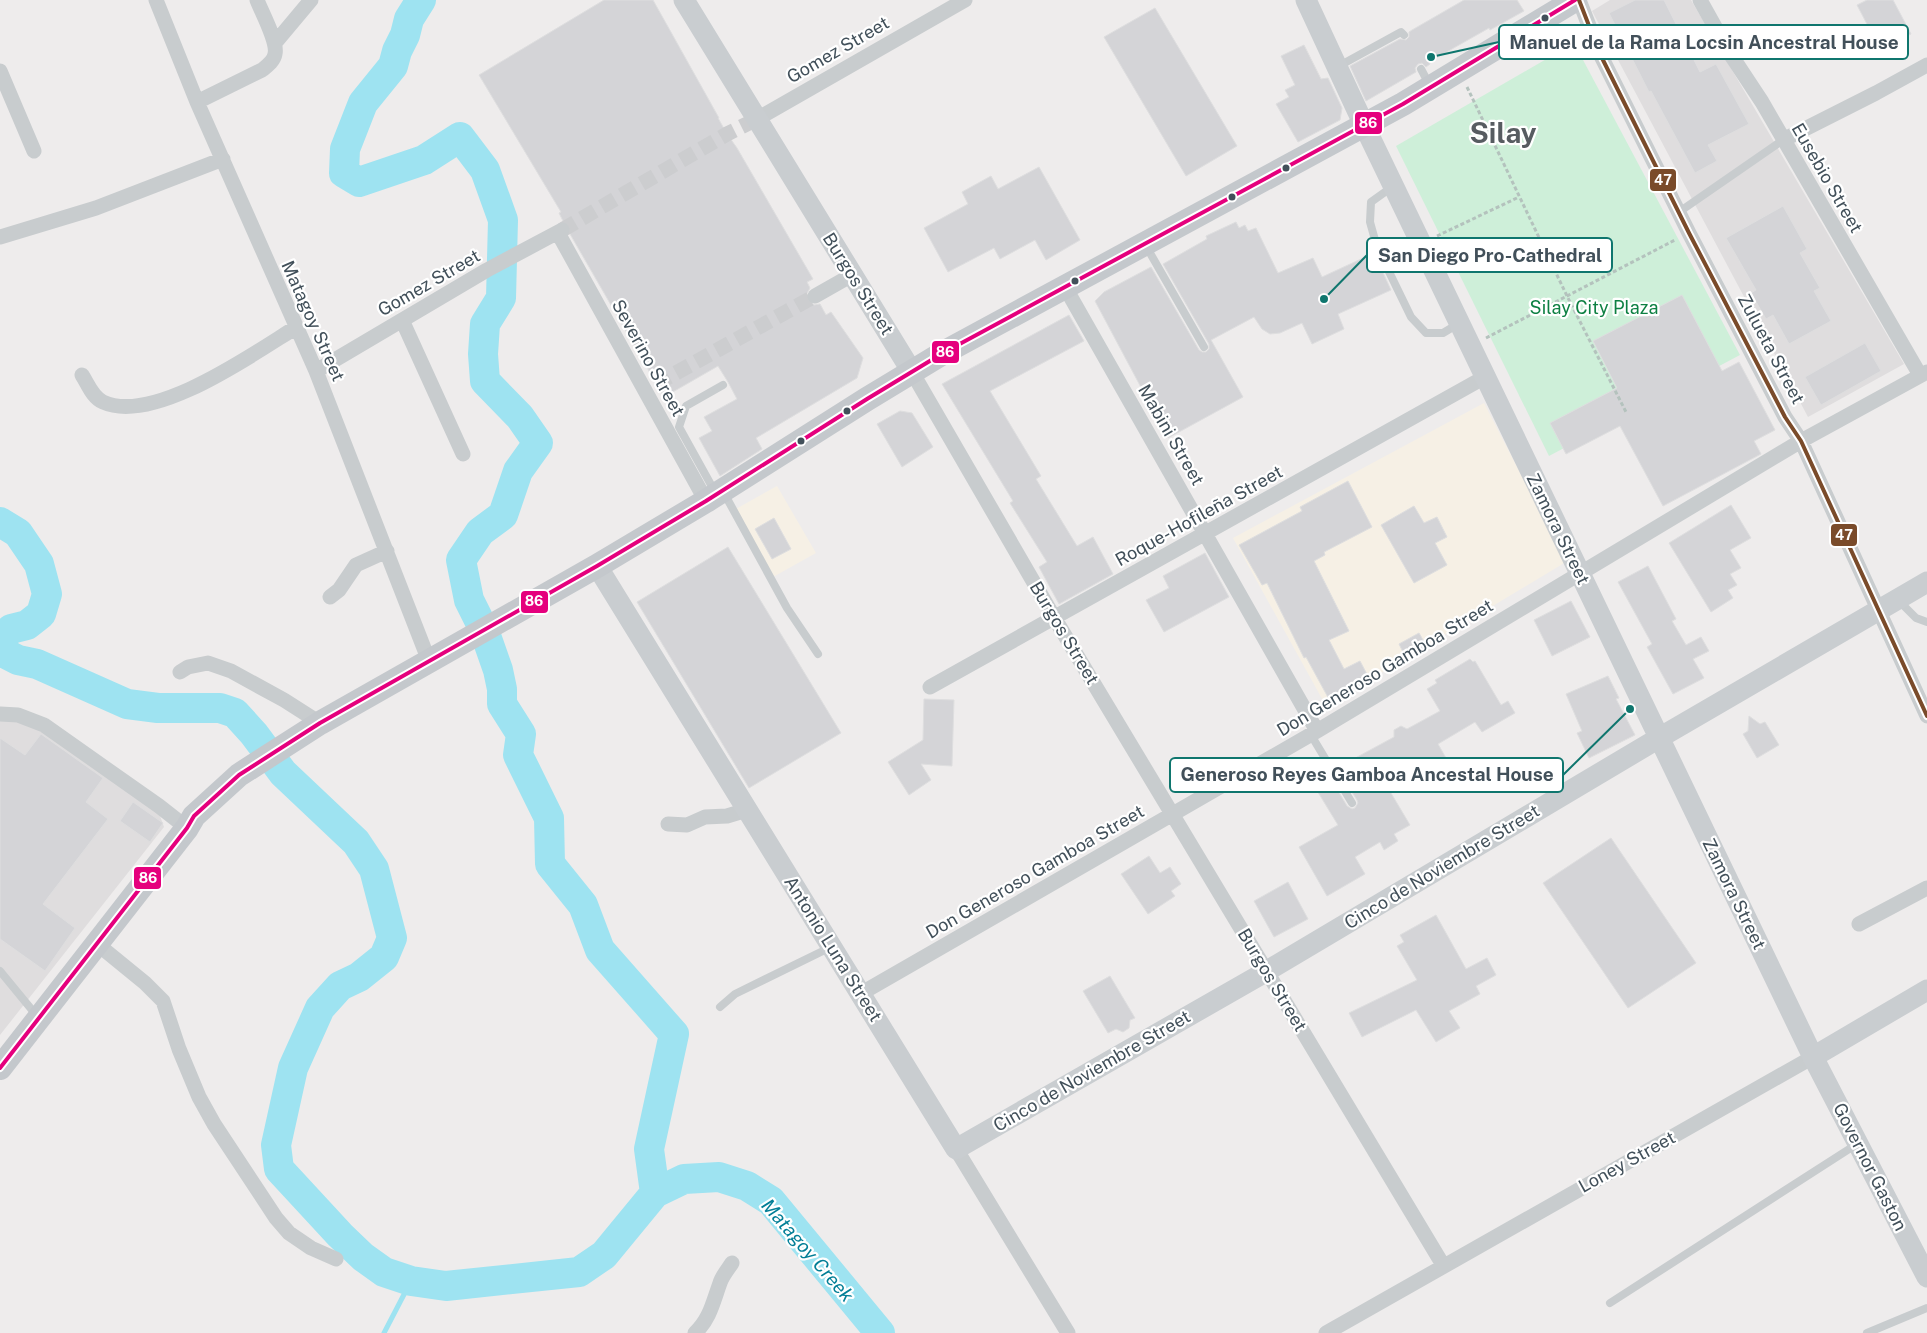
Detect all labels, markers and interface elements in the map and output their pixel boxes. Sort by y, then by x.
street label: Gomez Street [783,12,893,87]
unlabelled marker [1540,13,1550,23]
callout: Manuel de la Rama Locsin Ancestral House [1499,25,1908,59]
text: Manuel de la Rama Locsin Ancestral House [1509,31,1899,53]
line badge: 86 [1354,111,1383,135]
text: 86 [1359,115,1377,131]
district label: Silay [1469,116,1537,149]
street label: Eusebio Street [1788,119,1867,236]
unlabelled marker [1281,163,1291,173]
line badge: 47 [1649,168,1677,192]
text: 47 [1654,172,1672,188]
unlabelled marker [1227,192,1237,202]
street label: Burgos Street [819,229,898,339]
callout: San Diego Pro-Cathedral [1367,238,1612,272]
text: San Diego Pro-Cathedral [1378,244,1602,266]
street label: Gomez Street [374,245,484,320]
street label: Matagoy Street [277,257,349,384]
unlabelled marker [1070,276,1080,286]
street label: Zulueta Street [1734,290,1809,407]
street label: Severino Street [608,296,689,420]
park label: Silay City Plaza [1530,297,1658,318]
line badge: 86 [931,340,960,364]
text: 86 [936,344,954,360]
street label: Mabini Street [1134,381,1209,489]
unlabelled marker [842,406,852,416]
unlabelled marker [796,436,806,446]
street label: Roque-Hofileña Street [1111,461,1286,570]
street label: Zamora Street [1523,470,1594,588]
line badge: 47 [1830,523,1858,547]
text: 47 [1835,527,1853,543]
street label: Burgos Street [1025,577,1103,688]
line badge: 86 [520,590,549,614]
text: 86 [525,593,543,609]
street label: Don Generoso Gamboa Street [1273,595,1497,741]
callout: Generoso Reyes Gamboa Ancestal House [1170,758,1563,792]
text: Generoso Reyes Gamboa Ancestal House [1180,763,1554,785]
street label: Don Generoso Gamboa Street [922,800,1148,943]
street label: Cinco de Noviembre Street [1340,800,1543,933]
street label: Zamora Street [1699,835,1770,953]
line badge: 86 [133,866,162,890]
text: 86 [139,870,157,886]
street label: Antonio Luna Street [780,872,887,1025]
street label: Burgos Street [1233,924,1311,1035]
street label: Cinco de Noviembre Street [990,1006,1194,1136]
street label: Governor Gaston [1829,1099,1912,1234]
street label: Loney Street [1575,1126,1679,1197]
water label: Matagoy Creek [757,1194,859,1306]

